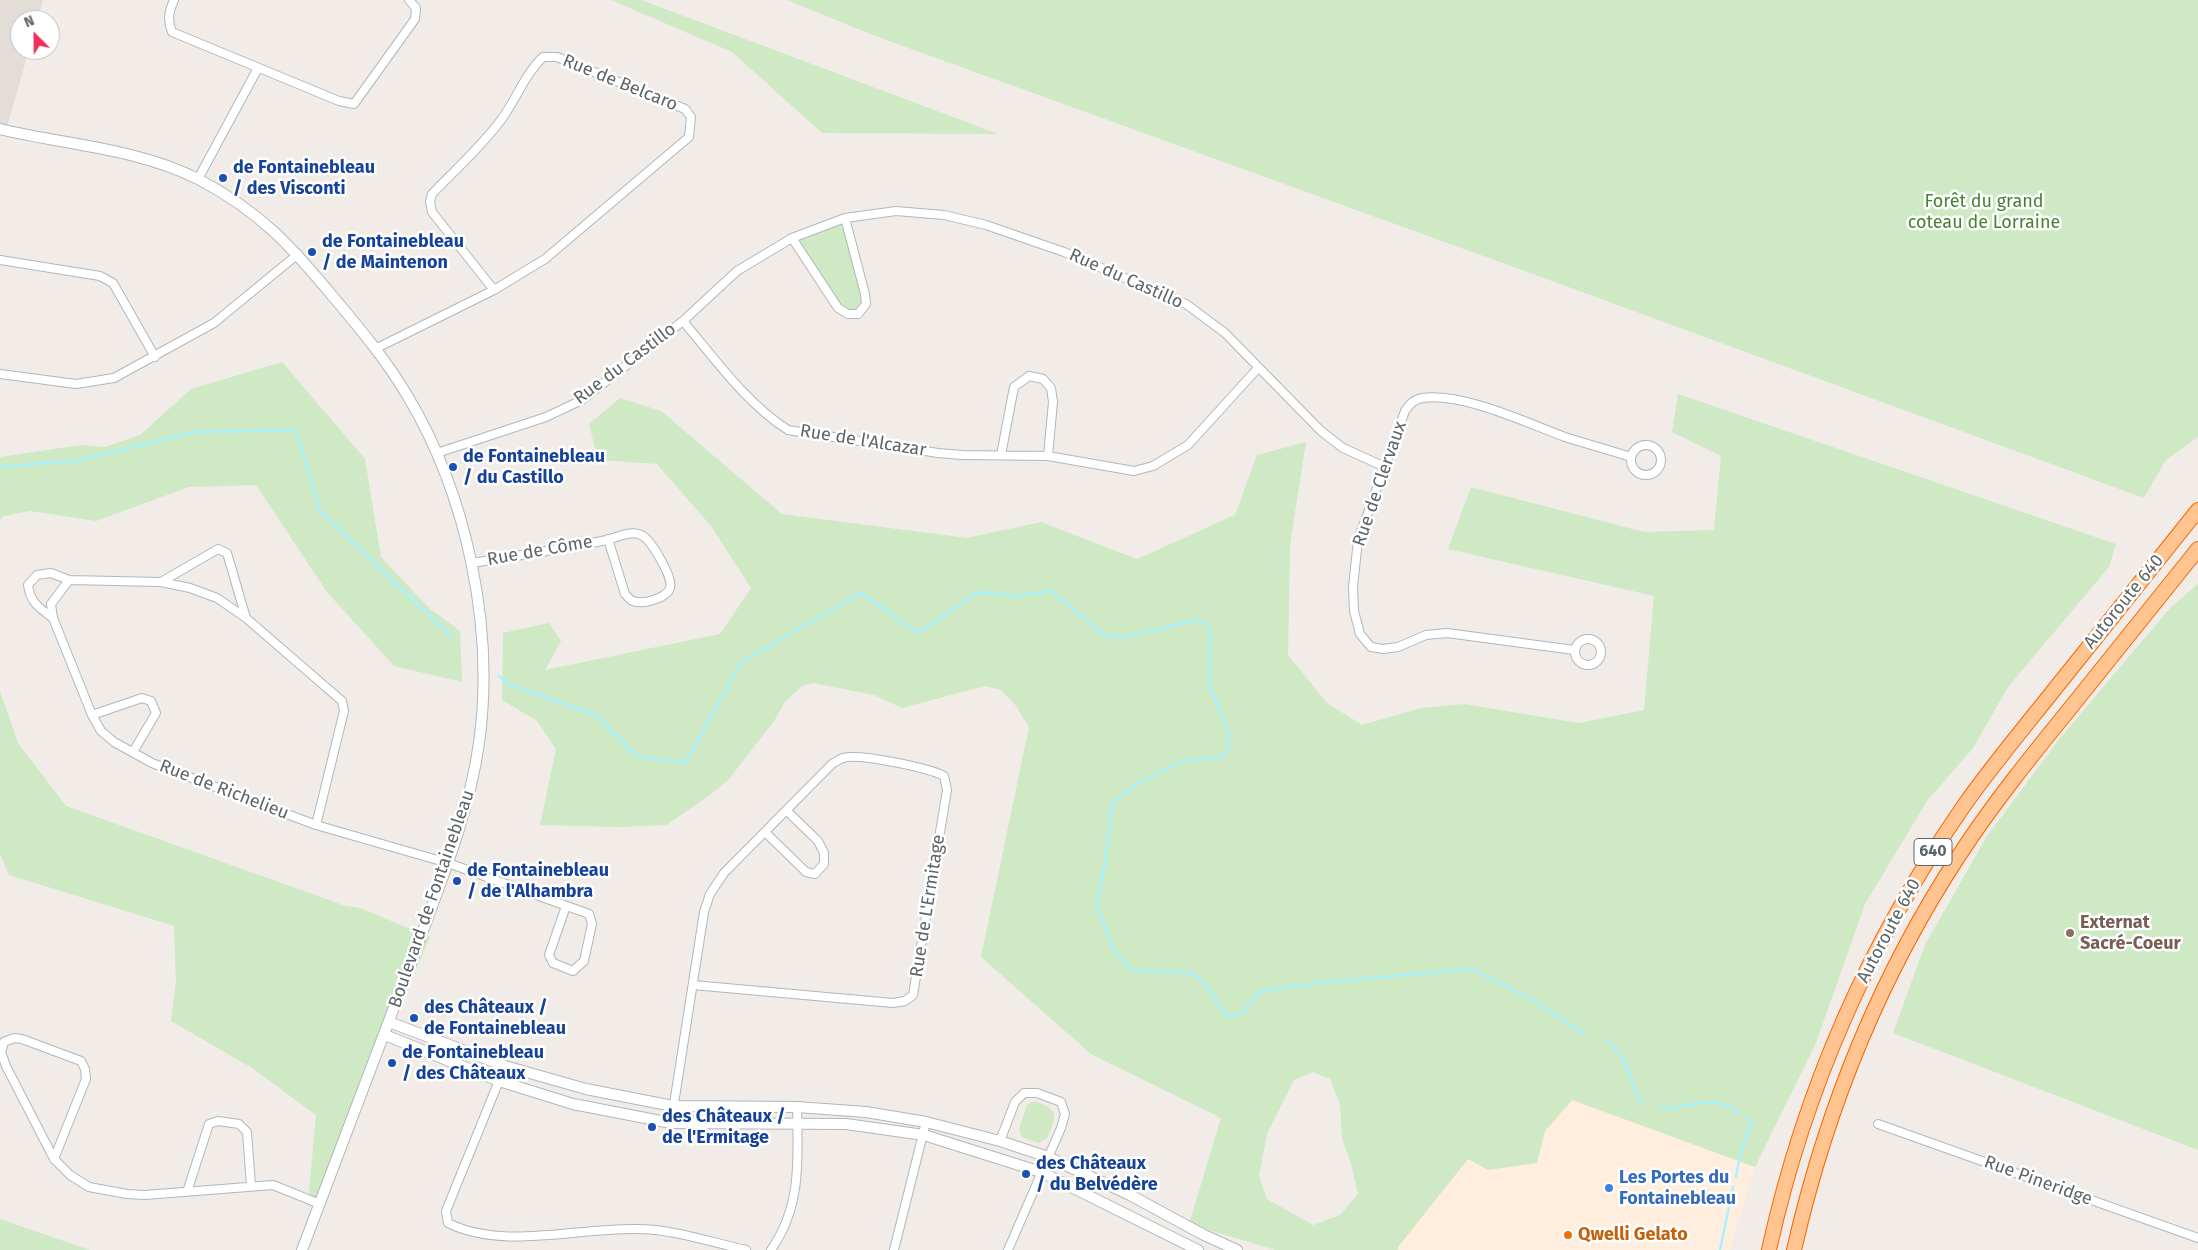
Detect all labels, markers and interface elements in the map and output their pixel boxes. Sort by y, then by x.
north arrow [10,10,60,60]
text: N [22,12,37,31]
street label: Rue de Belcaro [559,50,681,116]
place label: de Fontainebleau / des Visconti [233,157,375,200]
marker: de Fontainebleau / des Visconti [217,172,229,184]
park label: Forêt du grand coteau de Lorraine [1908,191,2060,233]
place label: de Fontainebleau / de Maintenon [322,231,464,274]
street label: Rue du Castillo [1066,244,1186,314]
marker: de Fontainebleau / de Maintenon [306,246,318,258]
street label: Rue du Castillo [570,319,680,409]
street label: Rue de Clervaux [1349,419,1411,549]
street label: Rue de l'Alcazar [798,420,928,462]
place label: de Fontainebleau / du Castillo [463,446,605,488]
marker: de Fontainebleau / du Castillo [447,461,459,473]
street label: Rue de Côme [486,531,594,571]
street label: Autoroute 640 [2079,551,2169,653]
street label: Rue de Richelieu [156,755,292,825]
street label: Boulevard de Fontainebleau [384,787,480,1011]
street label: Rue de L'Ermitage [906,833,950,979]
road number: 640 [1914,839,1952,866]
place label: de Fontainebleau / de l'Alhambra [467,860,609,902]
marker: de Fontainebleau / de l'Alhambra [451,875,463,887]
street label: Autoroute 640 [1852,875,1926,987]
place label: Externat Sacré-Coeur [2080,912,2181,954]
marker: Externat Sacré-Coeur [2064,927,2076,939]
place label: des Châteaux / de Fontainebleau [424,997,566,1040]
marker: des Châteaux / de Fontainebleau [408,1012,420,1024]
place label: de Fontainebleau / des Châteaux [402,1042,544,1084]
marker: de Fontainebleau / des Châteaux [386,1057,398,1069]
place label: des Châteaux / de l'Ermitage [662,1106,785,1148]
marker: des Châteaux / de l'Ermitage [646,1121,658,1133]
street label: Rue Pineridge [1981,1151,2095,1211]
place label: des Châteaux / du Belvédère [1036,1153,1158,1196]
place label: Les Portes du Fontainebleau [1619,1167,1736,1210]
marker: des Châteaux / du Belvédère [1020,1168,1032,1180]
marker: Les Portes du Fontainebleau [1603,1182,1615,1194]
place label: Qwelli Gelato [1578,1224,1688,1246]
marker: Qwelli Gelato [1562,1229,1574,1241]

